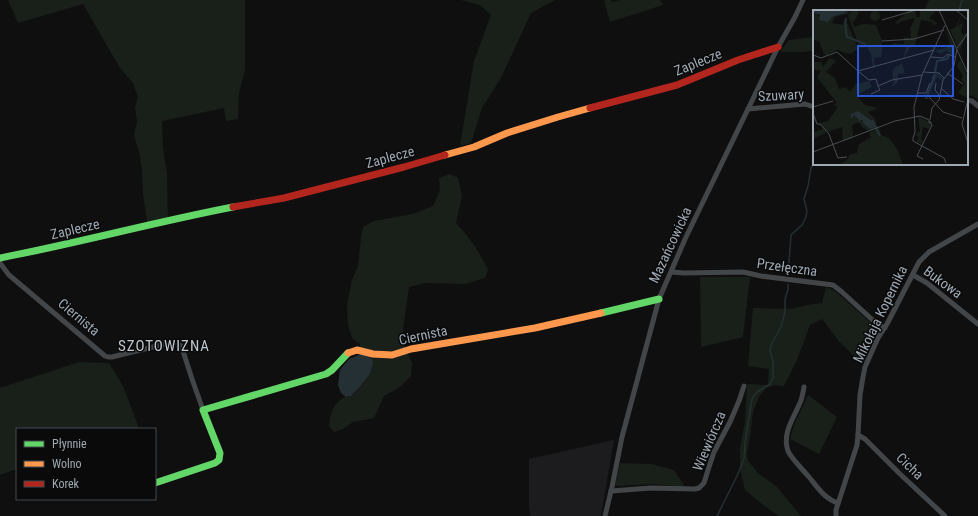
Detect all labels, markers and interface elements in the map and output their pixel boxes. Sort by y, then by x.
inset map [813,10,968,165]
street label: Zaplecze [672,45,724,79]
street label: Szuwary [758,86,805,104]
street label: Zaplecze [364,143,417,171]
street label: Mazańcowicka [645,204,695,286]
street label: Zaplecze [49,216,101,242]
street label: Przełęczna [756,255,818,279]
street label: Mikołaja Kopernika [850,263,910,365]
street label: Bukowa [921,263,965,301]
street label: Ciernista [55,295,103,339]
street label: Ciernista [397,322,449,348]
district label: SZOTOWIZNA [118,337,210,355]
street label: Wiewiórcza [689,409,729,473]
legend [16,428,156,500]
text: Płynnie [52,437,87,451]
street label: Cicha [893,449,927,483]
text: Wolno [52,457,82,471]
text: Korek [52,477,80,491]

